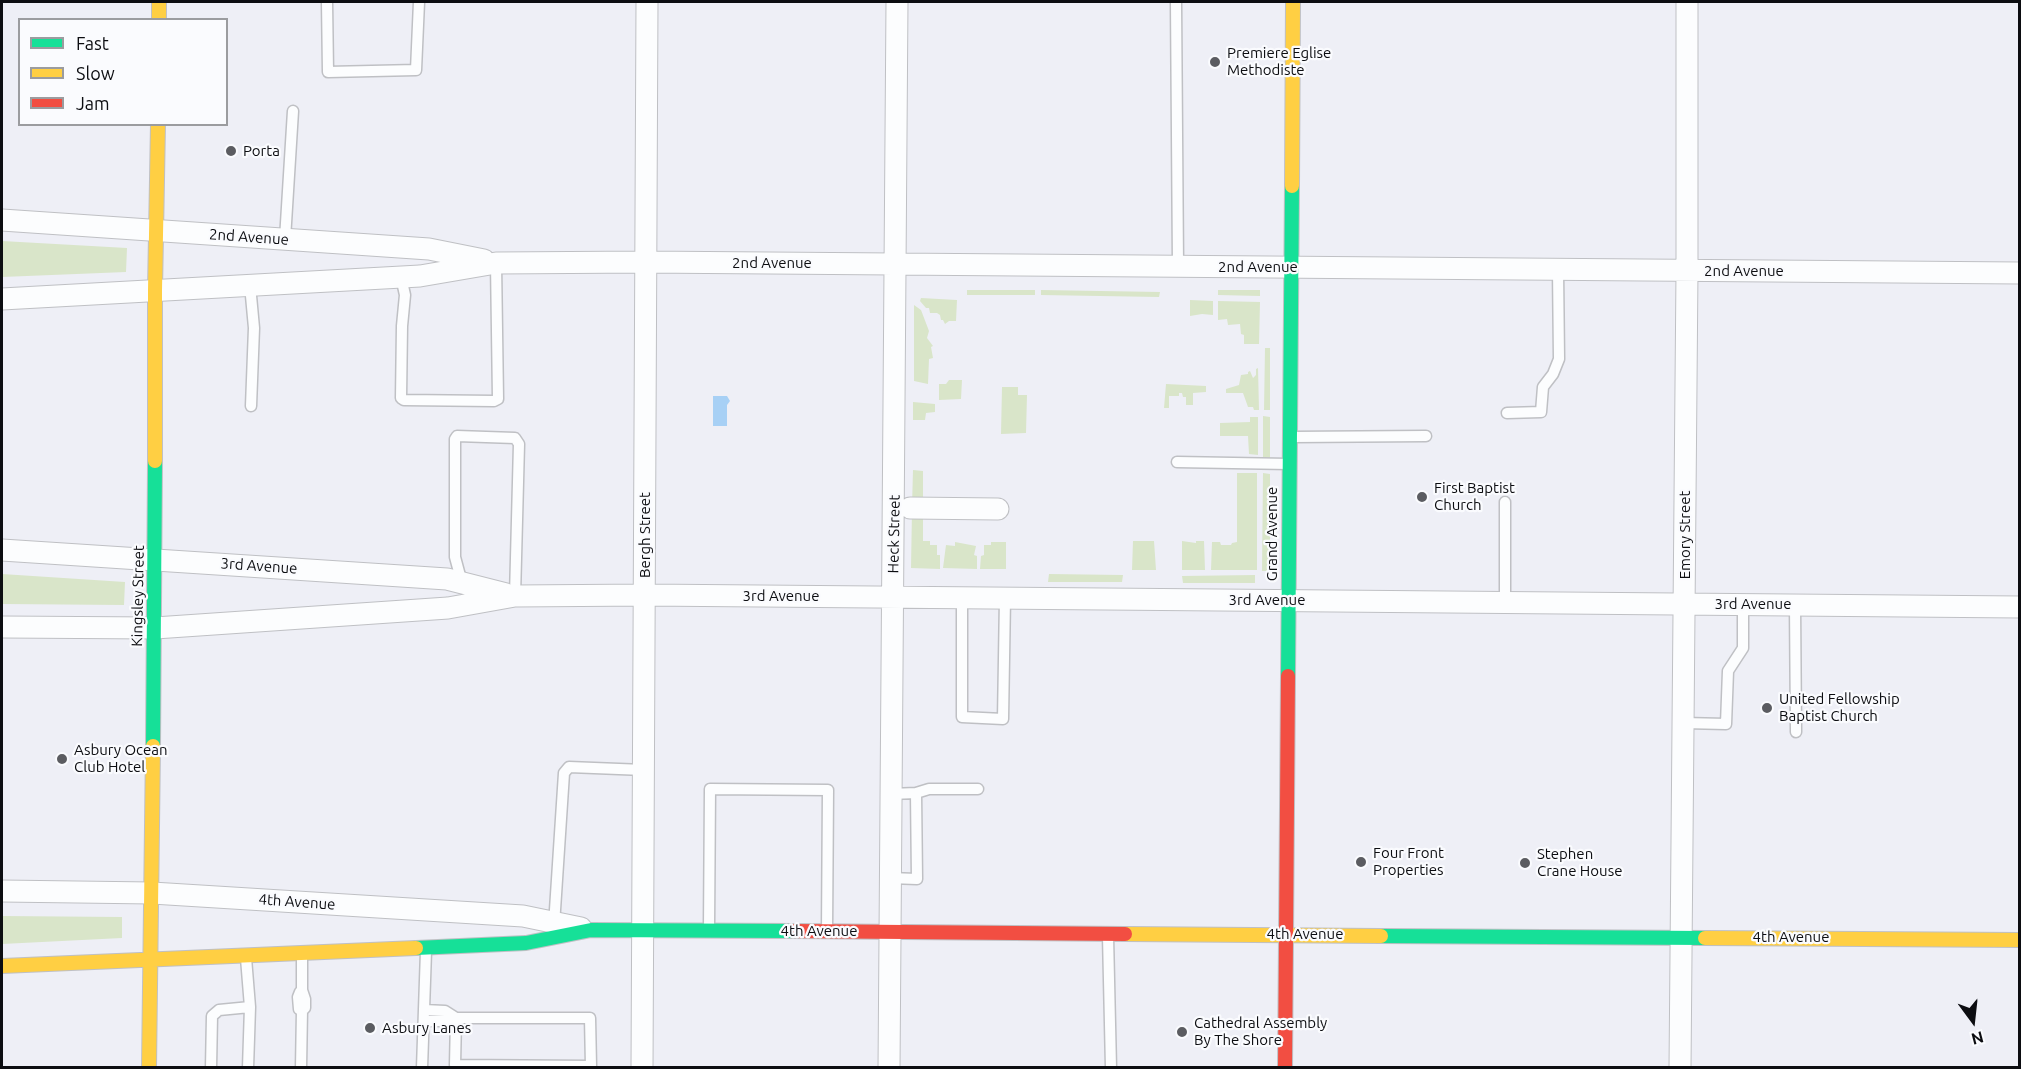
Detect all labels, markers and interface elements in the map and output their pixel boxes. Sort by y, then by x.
legend [18,18,228,126]
text: Fast [76,33,109,53]
place label: Premiere Eglise Methodiste [1227,44,1331,79]
marker: Premiere Eglise Methodiste [1208,55,1222,69]
text: Slow [76,63,115,83]
text: Jam [76,93,110,113]
place label: Porta [243,142,280,160]
marker: Porta [224,144,238,158]
street label: 2nd Avenue [209,225,289,249]
street label: 2nd Avenue [732,254,812,272]
street label: 2nd Avenue [1218,258,1298,276]
street label: 2nd Avenue [1704,262,1784,280]
place label: First Baptist Church [1434,479,1515,514]
street label: Grand Avenue [1263,487,1281,581]
marker: First Baptist Church [1415,490,1429,504]
street label: Emory Street [1676,491,1694,579]
street label: Bergh Street [636,492,654,578]
street label: Heck Street [884,495,904,573]
street label: Kingsley Street [128,545,148,647]
street label: 3rd Avenue [220,554,298,578]
street label: 3rd Avenue [743,587,819,605]
street label: 3rd Avenue [1229,591,1305,609]
street label: 3rd Avenue [1715,595,1791,613]
place label: United Fellowship Baptist Church [1779,690,1900,725]
marker: United Fellowship Baptist Church [1760,701,1774,715]
place label: Asbury Ocean Club Hotel [74,741,168,776]
marker: Asbury Ocean Club Hotel [55,752,69,766]
place label: Four Front Properties [1373,844,1444,879]
place label: Stephen Crane House [1537,845,1622,880]
marker: Four Front Properties [1354,855,1368,869]
marker: Stephen Crane House [1518,856,1532,870]
street label: 4th Avenue [258,890,336,914]
street label: 4th Avenue [781,922,857,940]
street label: 4th Avenue [1267,925,1343,943]
street label: 4th Avenue [1753,928,1829,946]
north arrow [1943,991,2003,1051]
place label: Cathedral Assembly By The Shore [1194,1014,1327,1049]
place label: Asbury Lanes [382,1019,471,1037]
marker: Asbury Lanes [363,1021,377,1035]
marker: Cathedral Assembly By The Shore [1175,1025,1189,1039]
text: N [1970,1028,1986,1049]

